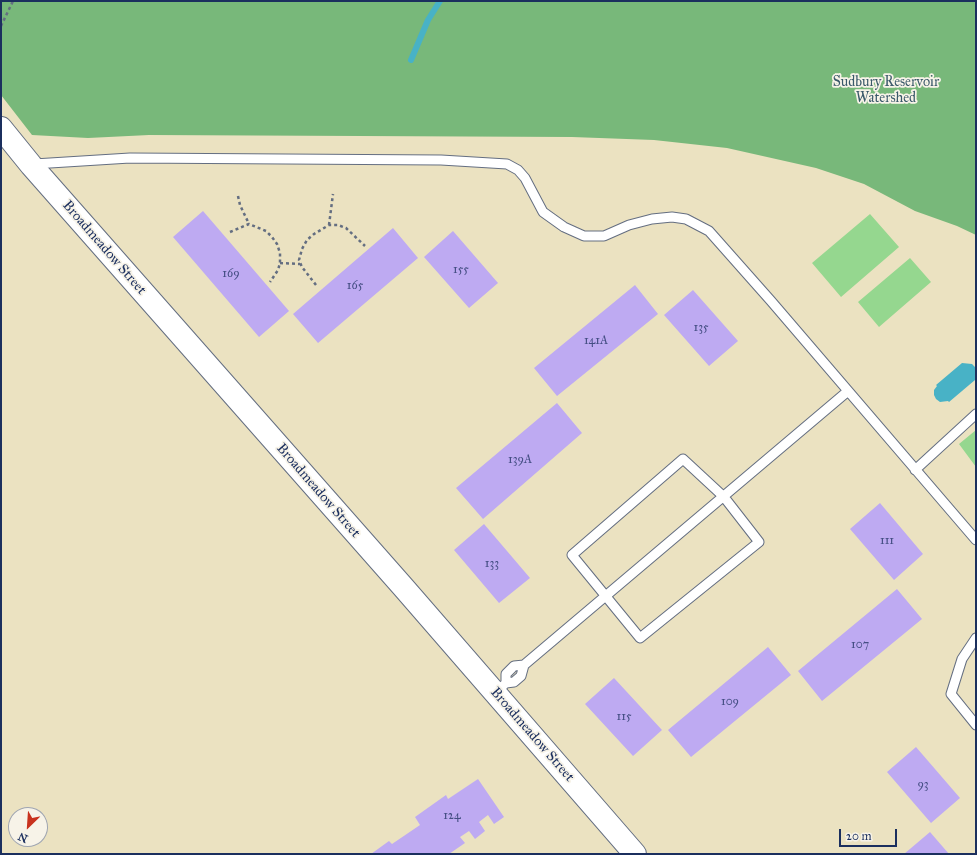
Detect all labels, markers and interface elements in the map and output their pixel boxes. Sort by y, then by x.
park label: Sudbury Reservoir Watershed [833,75,939,108]
street label: Broadmeadow Street [59,198,149,298]
house number: 155 [453,263,469,277]
house number: 169 [222,267,240,281]
house number: 165 [347,279,363,293]
house number: 135 [693,321,709,335]
house number: 141A [584,334,608,348]
street label: Broadmeadow Street [273,441,363,541]
house number: 139A [508,453,532,467]
house number: 111 [880,534,894,548]
house number: 133 [485,557,499,571]
house number: 107 [851,638,869,652]
street label: Broadmeadow Street [487,685,577,785]
house number: 109 [721,695,739,709]
house number: 115 [617,710,631,724]
house number: 93 [917,778,929,792]
north arrow [8,807,48,847]
house number: 124 [443,809,461,823]
scale bar [841,821,899,847]
text: 20 m [846,829,872,843]
text: N [16,830,30,845]

